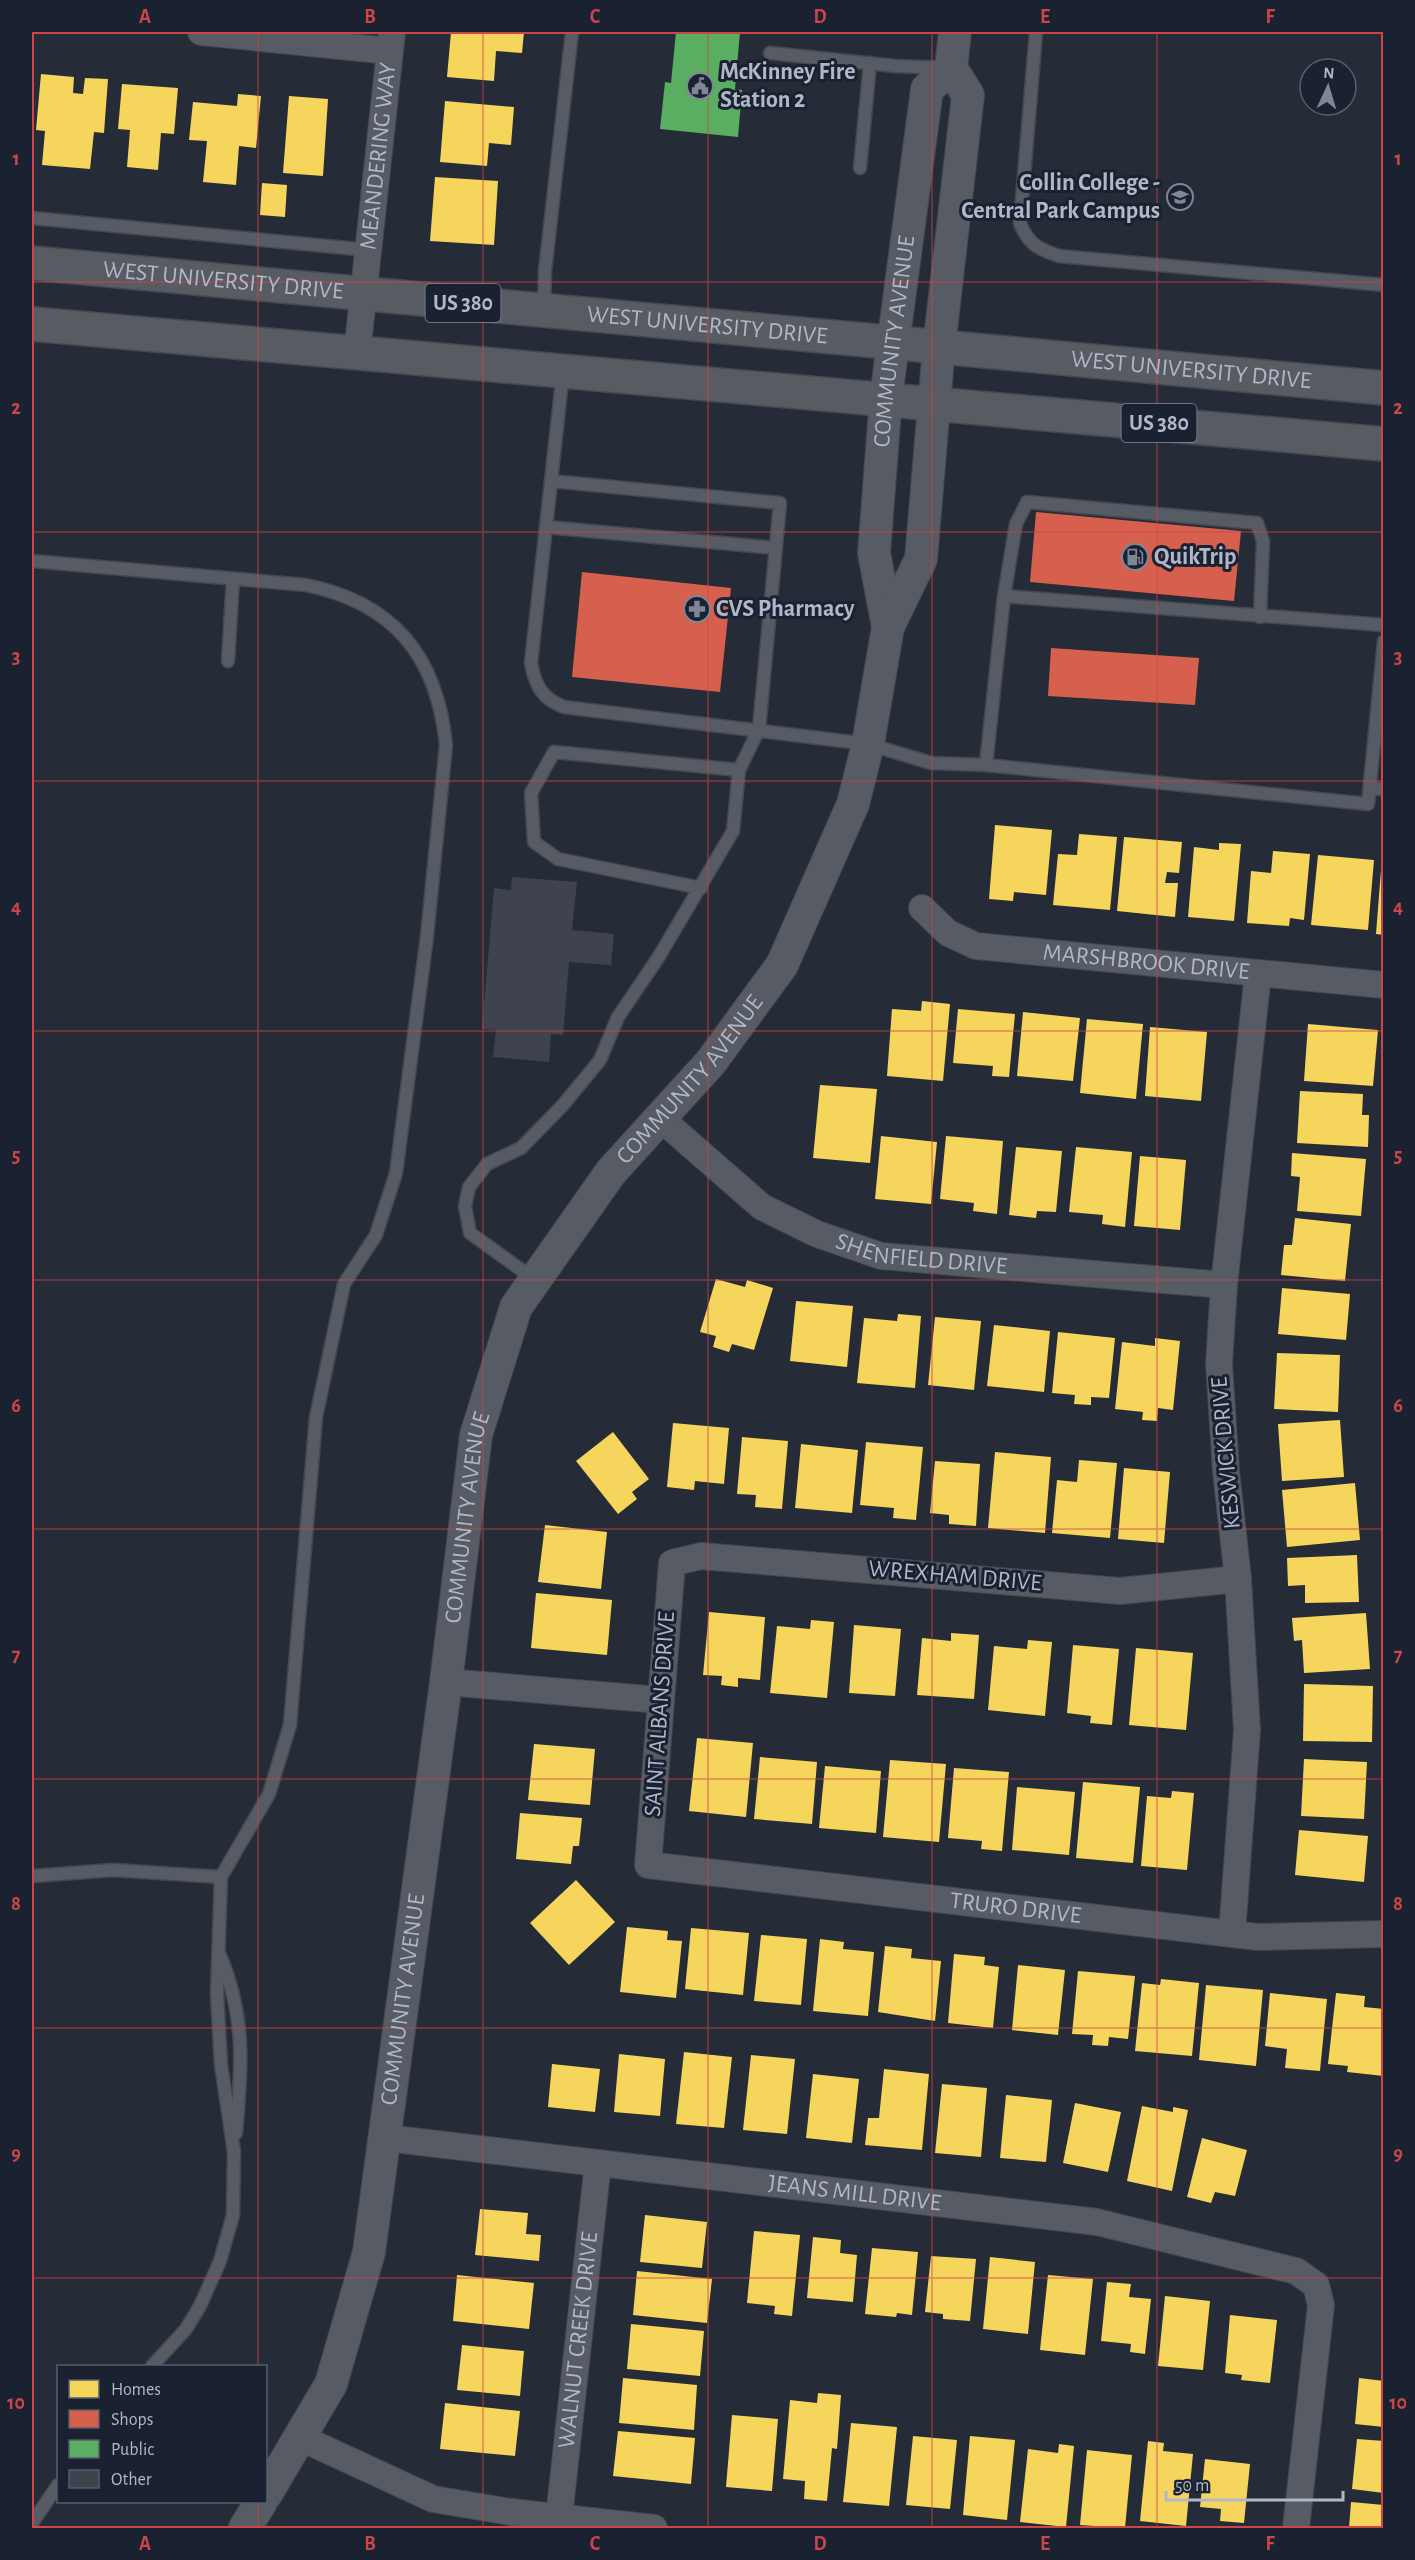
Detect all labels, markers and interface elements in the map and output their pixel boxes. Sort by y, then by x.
text: A [139,7,151,27]
text: B [364,7,376,27]
text: C [590,7,601,27]
text: D [813,7,827,27]
text: E [1040,7,1050,27]
text: F [1265,7,1275,27]
north arrow [1298,57,1358,117]
place label: McKinney Fire Station 2 [720,60,855,112]
street label: MEANDERING WAY [356,61,401,251]
text: N [1323,65,1335,81]
public building icon: McKinney Fire Station 2 [685,71,715,101]
text: 1 [12,149,20,169]
text: 1 [1394,149,1402,169]
place label: Collin College - Central Park Campus [961,171,1160,223]
school or university icon: Collin College - Central Park Campus [1165,182,1195,212]
street label: COMMUNITY AVENUE [870,234,919,448]
street label: WEST UNIVERSITY DRIVE [102,258,345,304]
road number: US 380 [426,284,500,322]
street label: WEST UNIVERSITY DRIVE [586,302,829,349]
street label: WEST UNIVERSITY DRIVE [1070,347,1313,393]
text: 2 [11,398,21,418]
text: 2 [1393,398,1403,418]
road number: US 380 [1122,404,1196,442]
fuel station icon: QuikTrip [1120,542,1150,572]
place label: QuikTrip [1154,545,1236,569]
pharmacy icon: CVS Pharmacy [682,594,712,624]
place label: CVS Pharmacy [716,597,855,621]
text: 3 [12,647,20,667]
text: 3 [1394,647,1402,667]
text: 4 [11,897,21,917]
text: 4 [1393,897,1403,917]
street label: MARSHBROOK DRIVE [1042,940,1251,984]
street label: COMMUNITY AVENUE [612,990,768,1169]
text: 5 [12,1146,20,1166]
text: 5 [1394,1146,1402,1166]
street label: SHENFIELD DRIVE [833,1229,1008,1279]
street label: KESWICK DRIVE [1207,1375,1245,1530]
text: 6 [11,1396,21,1416]
text: 6 [1393,1396,1403,1416]
street label: COMMUNITY AVENUE [441,1409,495,1625]
street label: WREXHAM DRIVE [867,1556,1043,1596]
street label: SAINT ALBANS DRIVE [641,1610,679,1817]
text: 7 [12,1645,21,1665]
text: 7 [1394,1645,1403,1665]
street label: TRURO DRIVE [949,1889,1083,1928]
street label: COMMUNITY AVENUE [377,1892,429,2107]
text: 8 [11,1894,21,1914]
text: 8 [1393,1894,1403,1914]
text: 9 [11,2144,21,2164]
text: 9 [1393,2144,1403,2164]
street label: JEANS MILL DRIVE [767,2171,943,2216]
street label: WALNUT CREEK DRIVE [555,2230,602,2450]
legend [57,2365,267,2503]
text: Homes [111,2381,161,2399]
text: 10 [7,2393,25,2413]
text: 10 [1389,2393,1407,2413]
text: Shops [111,2411,153,2429]
text: Public [111,2441,154,2459]
scale bar [1166,2464,1343,2502]
text: Other [111,2471,152,2489]
text: 50 m [1175,2477,1209,2495]
text: A [139,2534,151,2554]
text: B [364,2534,376,2554]
text: C [590,2534,601,2554]
text: D [813,2534,827,2554]
text: E [1040,2534,1050,2554]
text: F [1265,2534,1275,2554]

